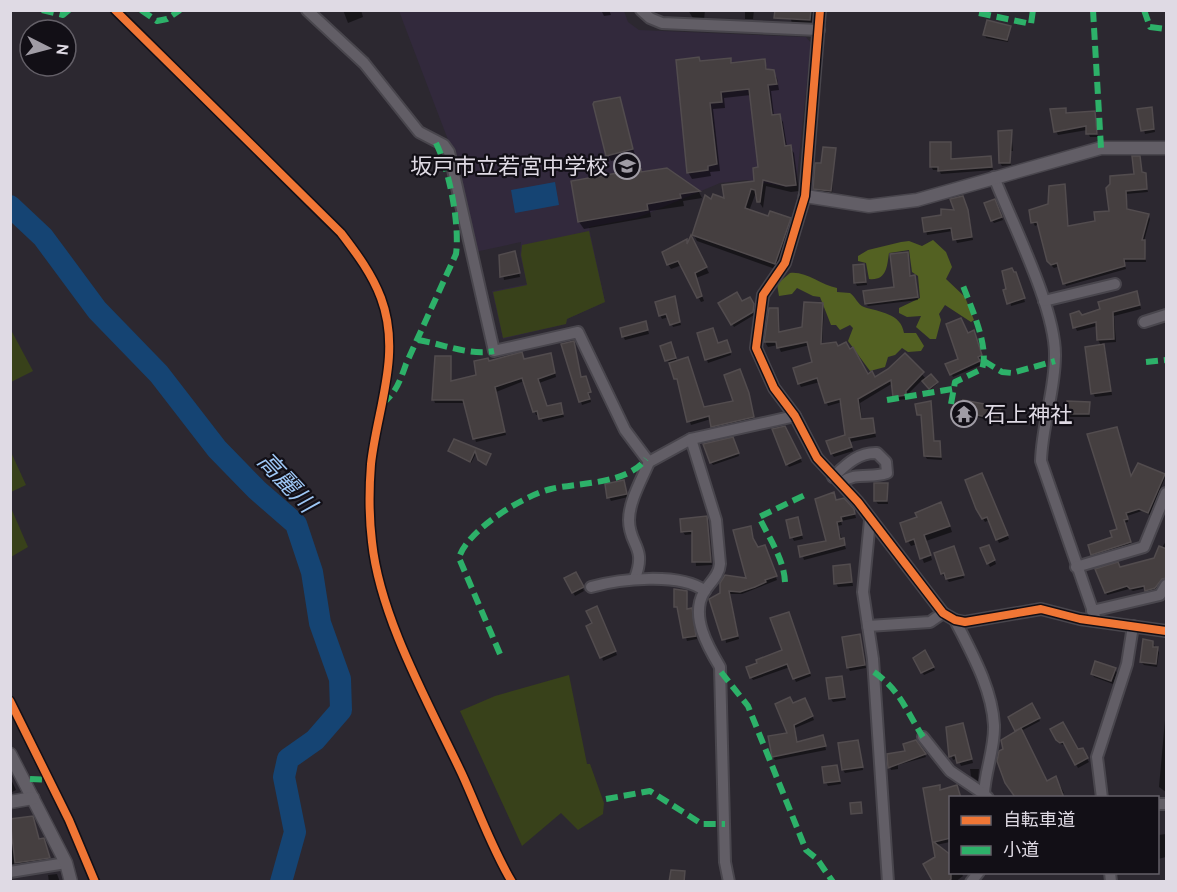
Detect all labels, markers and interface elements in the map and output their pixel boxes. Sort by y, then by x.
north arrow [18,18,78,78]
text: N [52,43,72,56]
school or university icon: 坂戸市立若宮中学校 [612,151,642,181]
place label: 坂戸市立若宮中学校 [410,153,608,180]
temple icon: 石上神社 [949,399,979,429]
place label: 石上神社 [984,401,1072,428]
water label: 高麗川 [252,446,324,520]
legend [949,796,1159,874]
text: 自転車道 [1003,809,1075,831]
text: 小道 [1003,839,1039,861]

